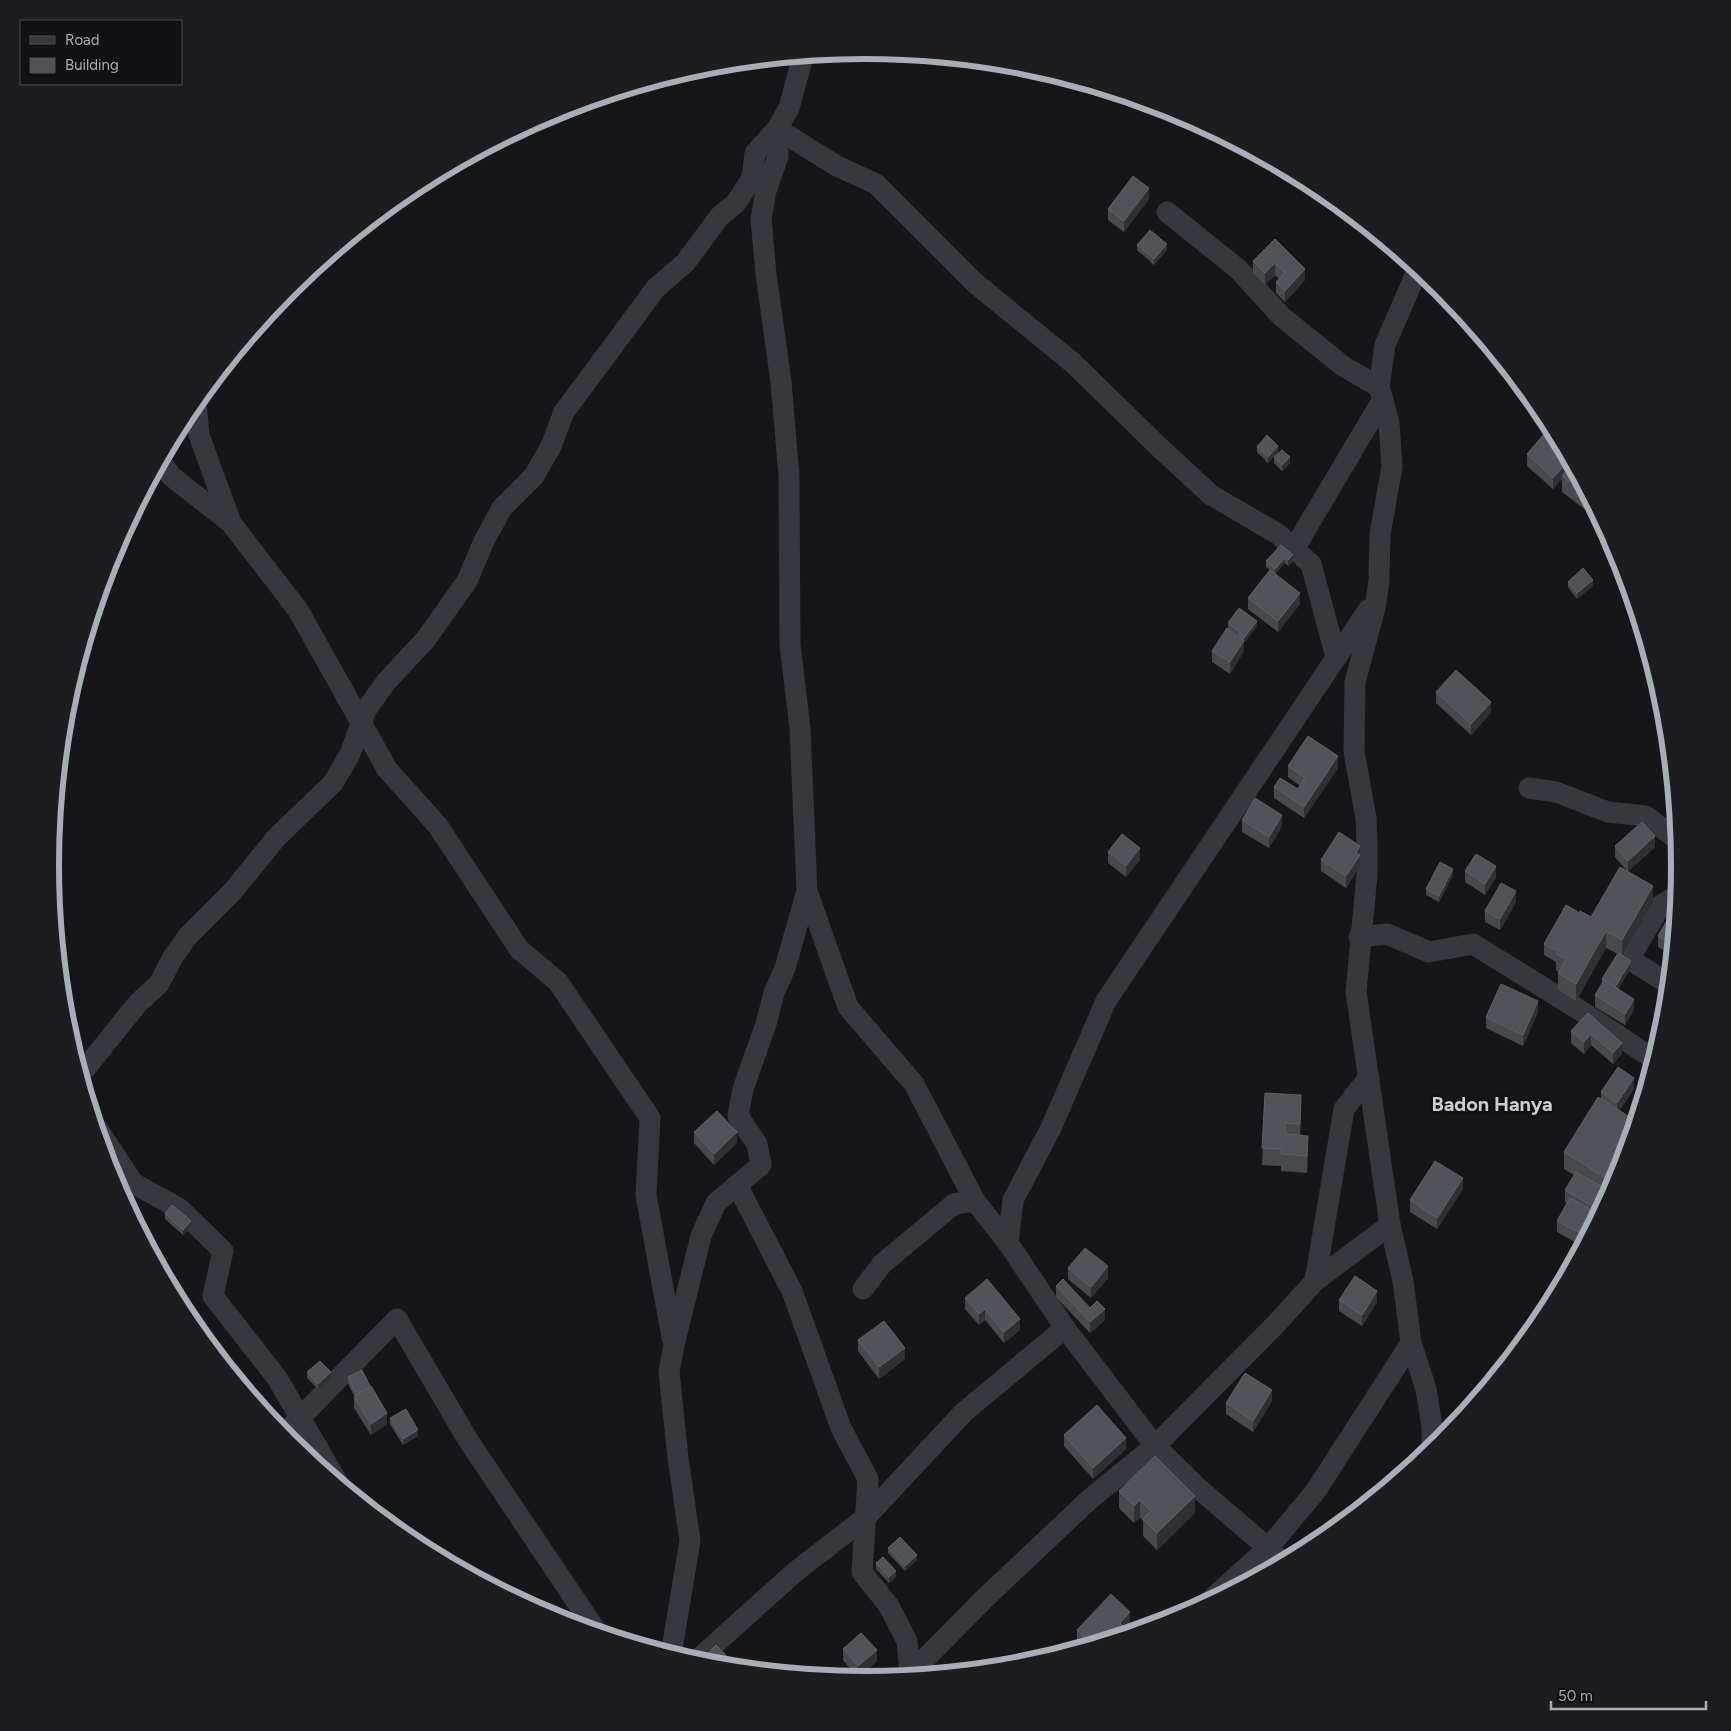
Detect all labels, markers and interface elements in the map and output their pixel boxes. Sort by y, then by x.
legend [20,20,182,85]
text: Road [65,31,100,49]
text: Building [65,56,119,74]
district label: Badon Hanya [1431,1092,1553,1116]
scale bar [1551,1678,1706,1710]
text: 50 m [1558,1687,1593,1705]

